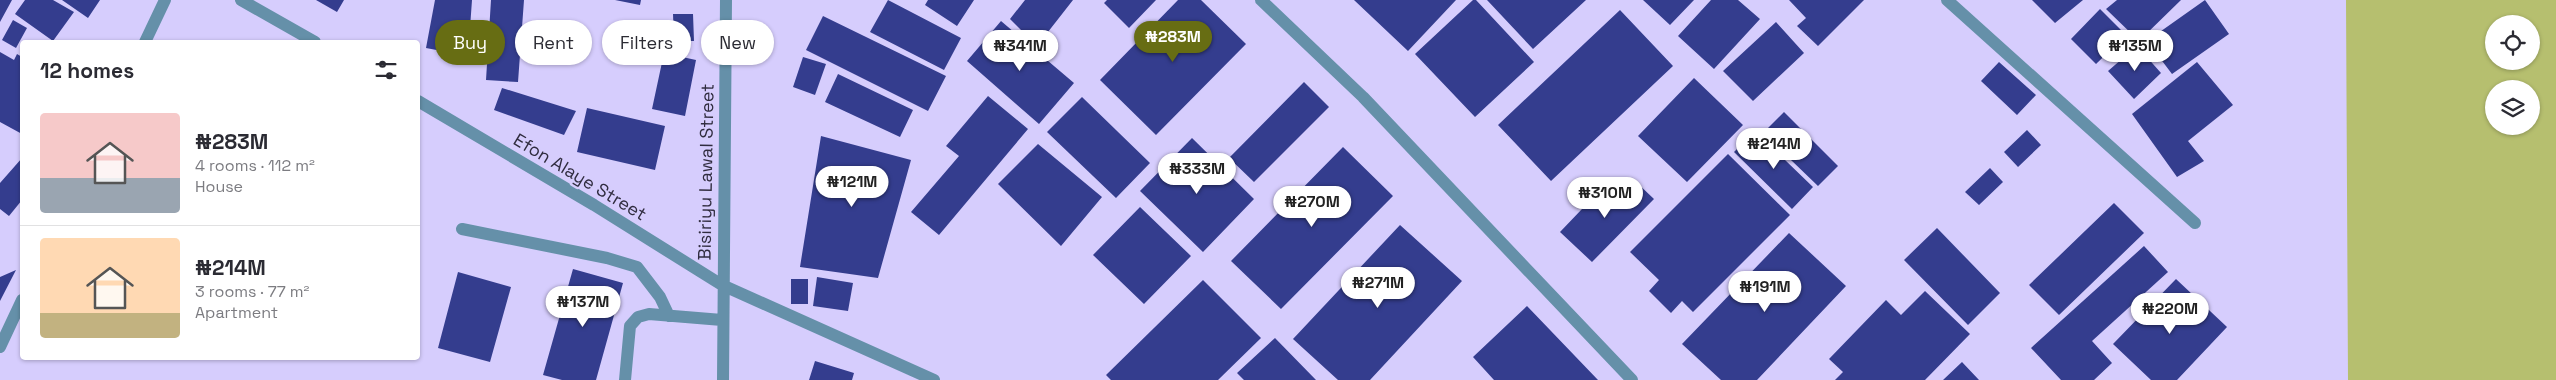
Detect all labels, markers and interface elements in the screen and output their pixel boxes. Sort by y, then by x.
map controls [2485,15,2540,135]
button: locate [2485,15,2540,70]
chip: Buy [435,20,505,65]
chip: Rent [515,20,592,65]
chip: Filters [602,20,691,65]
chip: New [701,20,774,65]
pin: ₦283M [1138,20,1208,63]
text: ₦283M [1145,26,1201,47]
pin: ₦341M [985,30,1055,72]
pin: ₦135M [2100,30,2170,72]
text: ₦341M [993,35,1047,56]
text: ₦135M [2108,35,2162,56]
icon: filters [372,56,400,84]
text: 12 homes [40,57,134,84]
button: layers [2485,80,2540,135]
street label: Bisiriyu Lawal Street [692,83,719,261]
text: ₦283M [195,128,268,155]
street label: Efon Alaye Street [509,128,651,225]
pin: ₦214M [1739,128,1809,170]
icon: home [80,133,140,193]
text: ₦214M [1747,133,1801,154]
pin: ₦333M [1162,152,1232,195]
text: 4 rooms · 112 m² [195,155,315,176]
text: ₦333M [1169,158,1225,179]
pin: ₦121M [817,166,887,208]
text: ₦121M [827,171,877,192]
text: House [195,176,243,197]
pin: ₦310M [1570,176,1640,219]
text: ₦310M [1578,182,1632,203]
pin: ₦270M [1277,186,1347,228]
text: ₦270M [1284,191,1340,212]
text: ₦214M [195,254,266,281]
icon: home [80,258,140,318]
pin: ₦271M [1343,266,1413,309]
pin: ₦191M [1730,270,1800,313]
text: ₦271M [1352,272,1404,293]
text: ₦191M [1739,276,1791,297]
text: 3 rooms · 77 m² [195,281,309,302]
pin: ₦137M [548,286,618,328]
text: ₦137M [557,291,609,312]
pin: ₦220M [2135,292,2205,335]
text: ₦220M [2142,298,2198,319]
text: Apartment [195,302,278,323]

